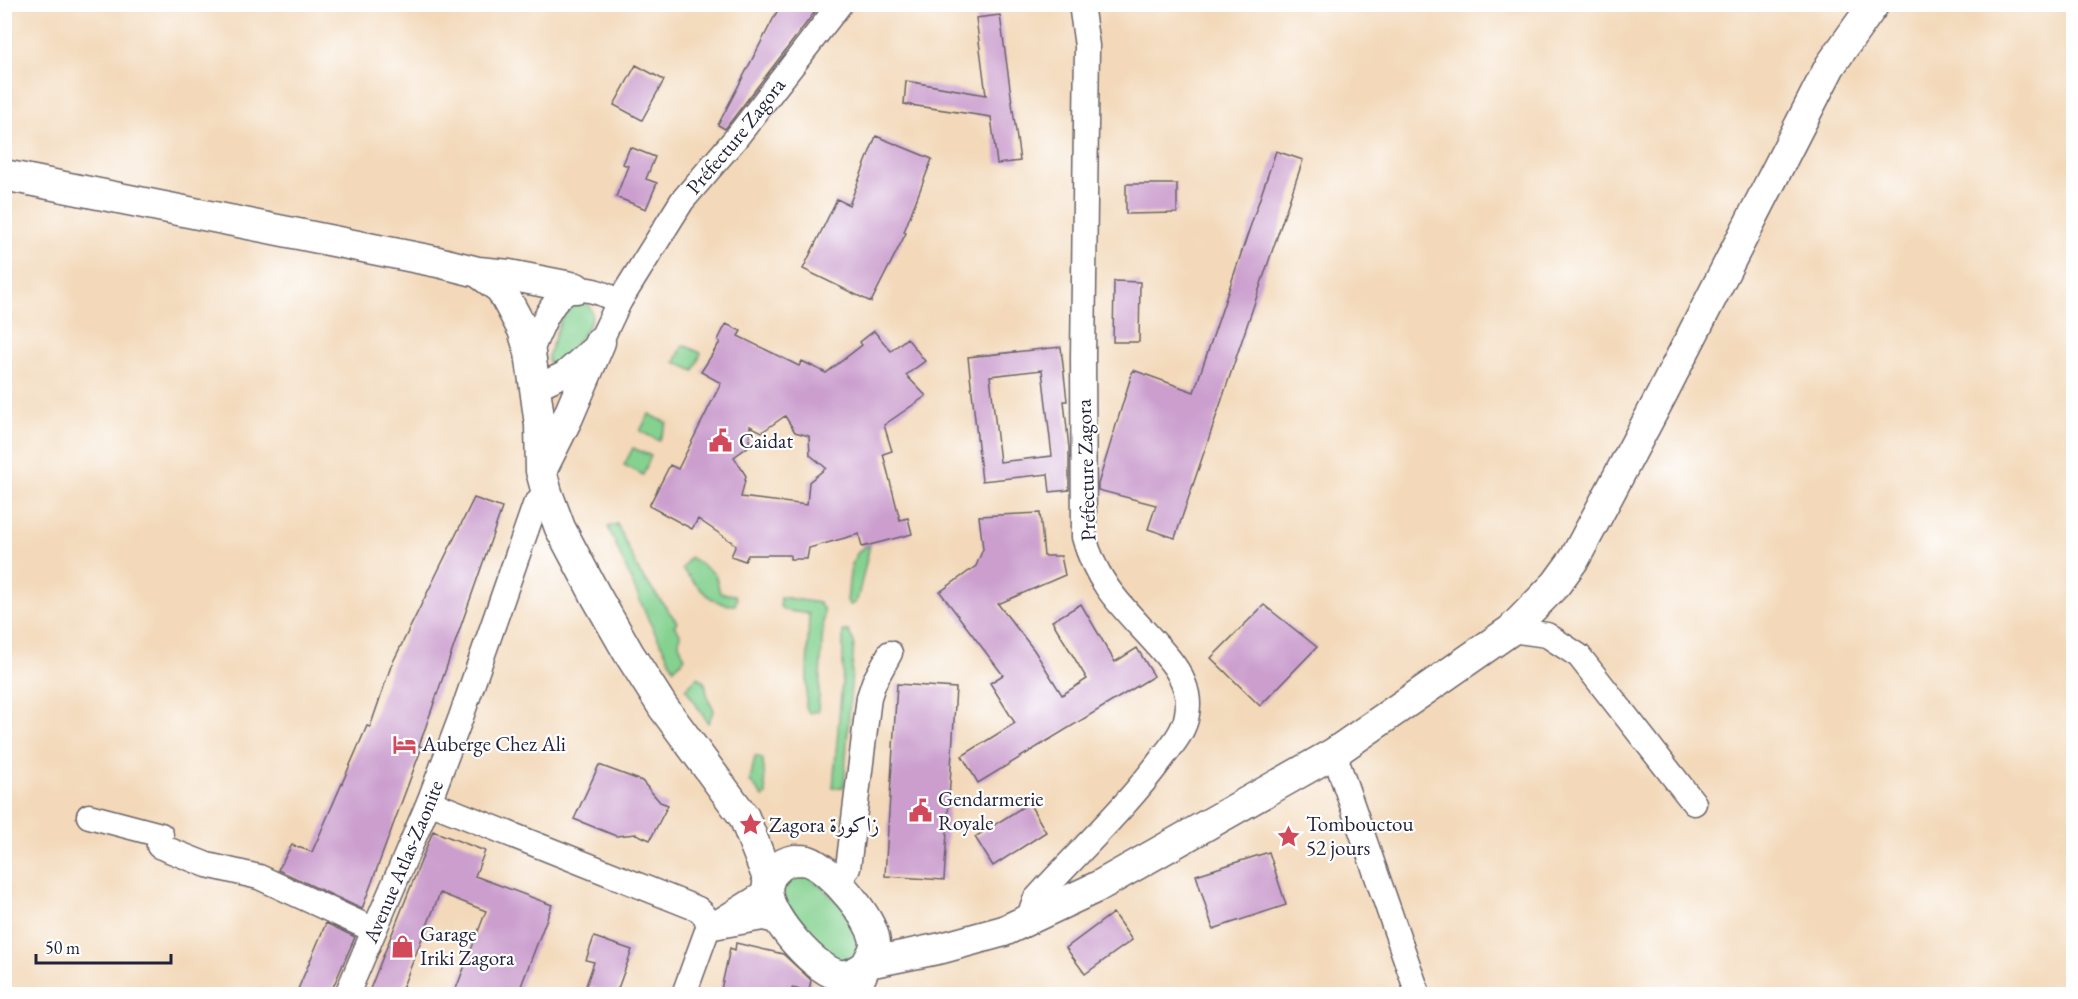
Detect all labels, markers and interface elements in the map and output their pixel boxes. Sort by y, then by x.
street label: Préfecture Zagora [680,72,791,200]
street label: Préfecture Zagora [1070,398,1101,542]
place label: Caidat [739,427,793,454]
public building icon: Caidat [708,428,734,454]
place label: Auberge Chez Ali [421,730,566,757]
hotel icon: Auberge Chez Ali [391,731,417,757]
street label: Avenue Atlas-Zaonite [356,776,449,948]
place label: Gendarmerie Royale [938,785,1043,836]
public building icon: Gendarmerie Royale [907,798,933,824]
place label: Tombouctou 52 jours [1306,810,1413,861]
place label: Zagora زاكورة [769,811,879,838]
place icon: Zagora زاكورة [738,812,764,838]
place icon: Tombouctou 52 jours [1275,823,1301,849]
place label: Garage Iriki Zagora [420,920,515,971]
scale bar [36,927,171,965]
shop icon: Garage Iriki Zagora [389,933,415,959]
text: 50 m [45,936,80,959]

